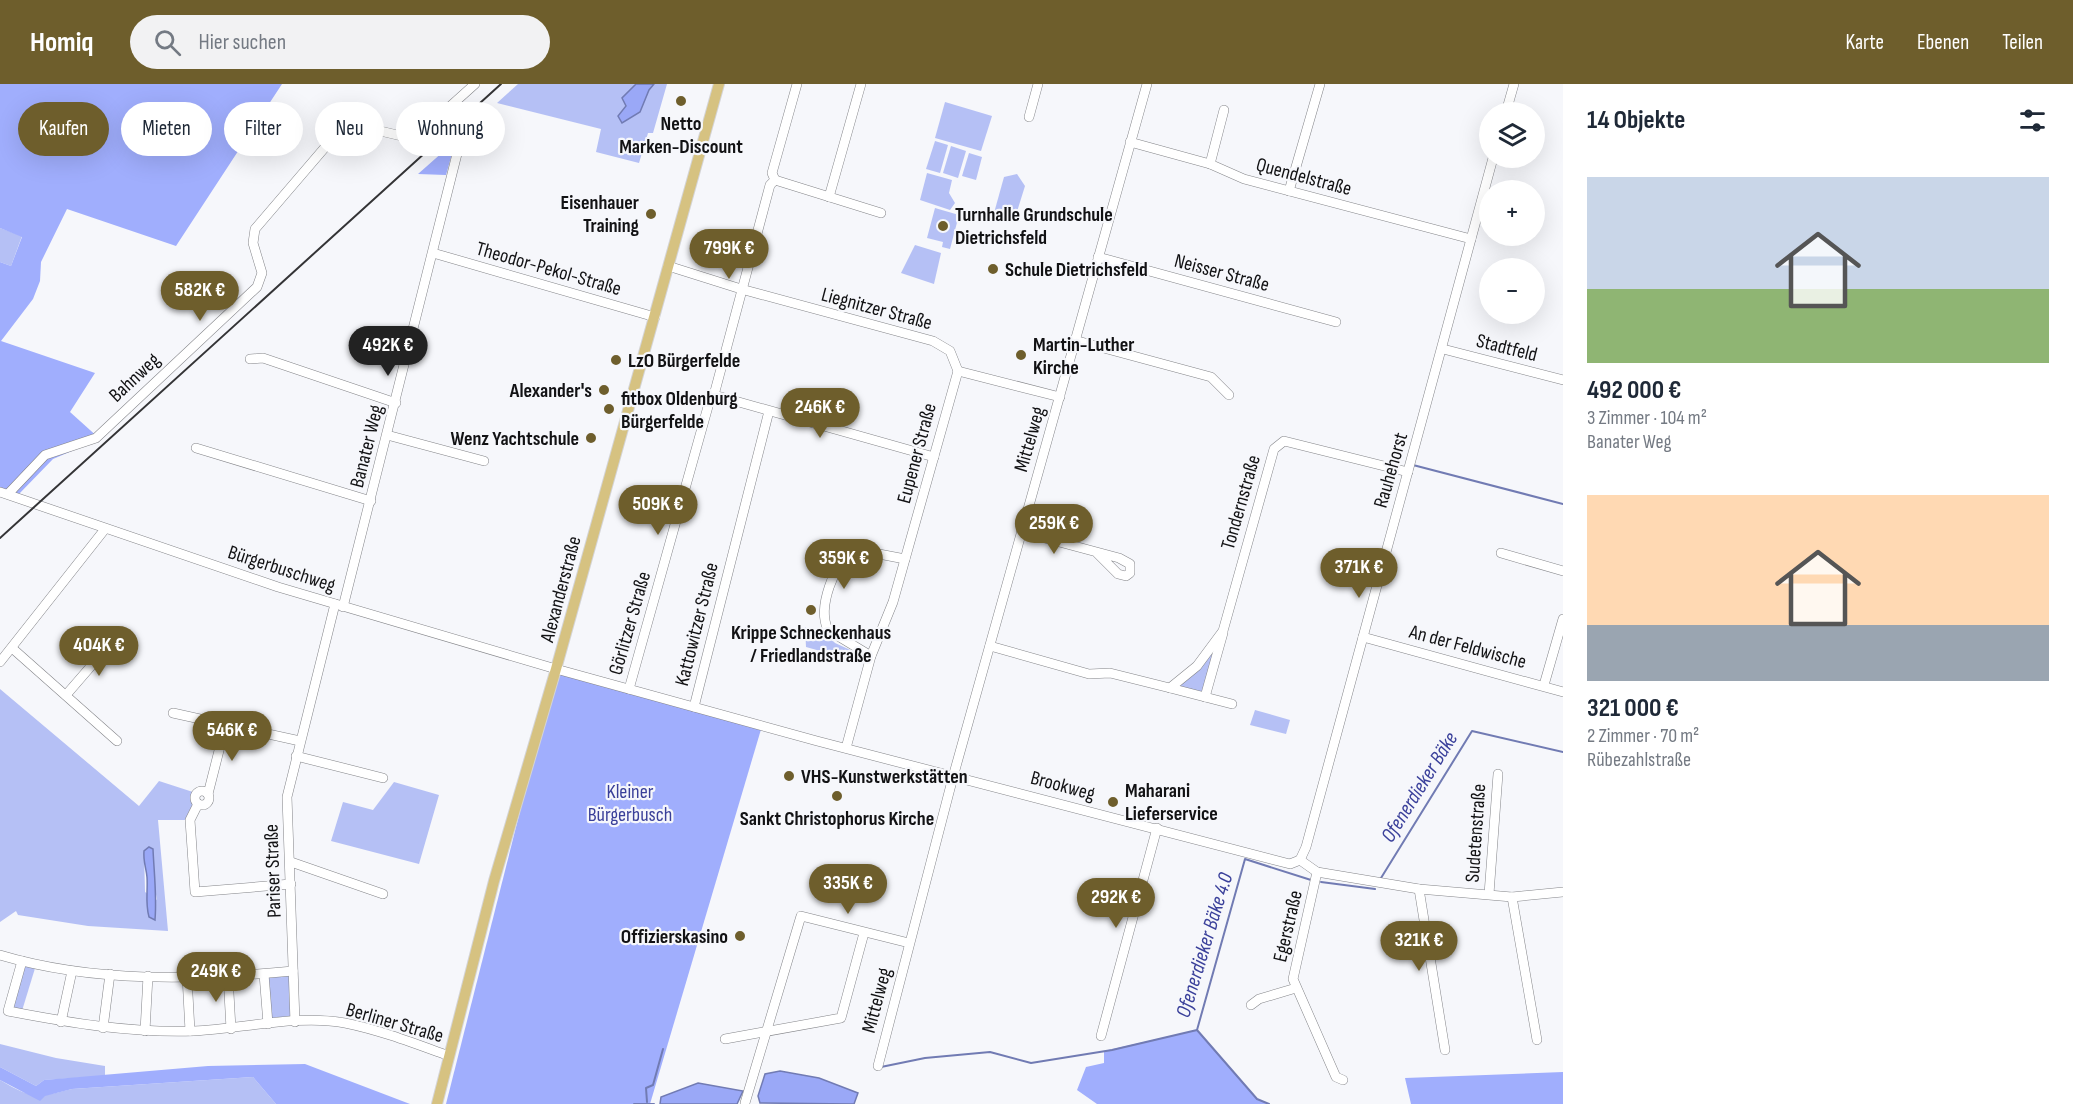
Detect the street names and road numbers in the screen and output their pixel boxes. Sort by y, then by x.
street label: Quendelstraße [1253,153,1354,201]
street label: Theodor-Pekol-Straße [473,237,624,301]
street label: Neisser Straße [1172,249,1272,297]
street label: Liegnitzer Straße [819,283,935,335]
street label: Stadtfeld [1474,329,1540,367]
street label: Bahnweg [104,348,165,407]
street label: Eupener Straße [892,401,942,506]
street label: Banater Weg [345,402,389,490]
street label: Mittelweg [1009,404,1051,475]
street label: Rauhehorst [1369,430,1413,511]
street label: Tondernstraße [1216,452,1266,552]
street label: Alexanderstraße [535,534,587,646]
street label: Bürgerbuschweg [225,540,339,598]
street label: Kattowitzer Straße [670,560,724,688]
street label: Görlitzer Straße [604,569,656,678]
street label: An der Feldwische [1406,620,1529,674]
street label: Brookweg [1028,766,1098,806]
street label: Sudetenstraße [1461,783,1491,883]
street label: Pariser Straße [259,824,287,918]
street label: Egerstraße [1268,888,1308,964]
street label: Mittelweg [857,965,897,1036]
street label: Berliner Straße [343,998,446,1048]

